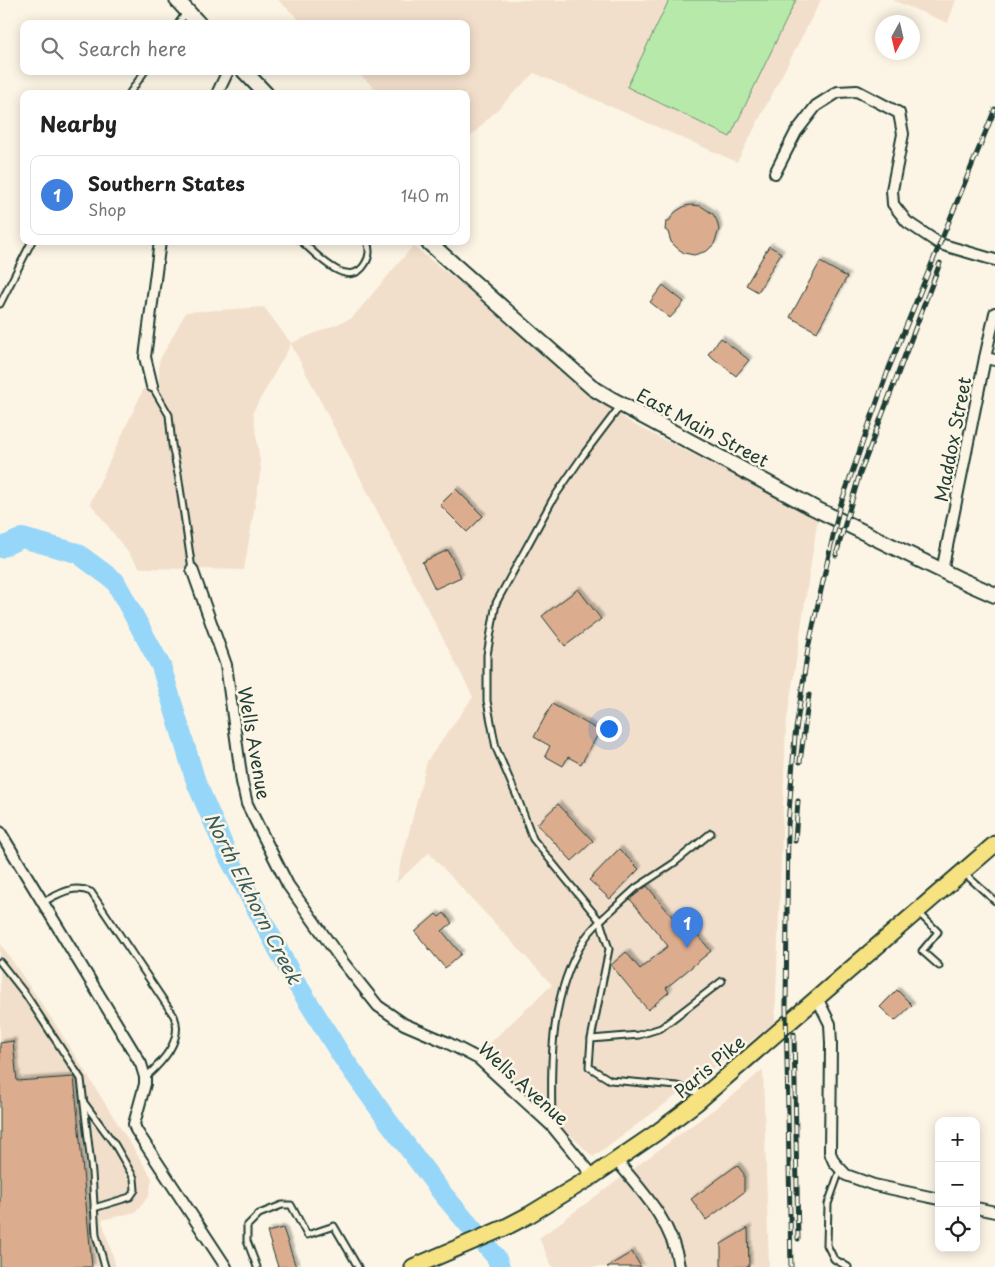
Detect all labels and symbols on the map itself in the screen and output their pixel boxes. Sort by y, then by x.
north arrow [875,15,920,60]
street label: Maddox Street [927,374,977,504]
street label: East Main Street [632,381,774,473]
street label: Wells Avenue [232,685,278,802]
your location [596,716,622,742]
water label: North Elkhorn Creek [199,807,310,990]
pin: 1 [671,907,703,948]
street label: Paris Pike [668,1028,750,1104]
street label: Wells Avenue [473,1035,575,1131]

